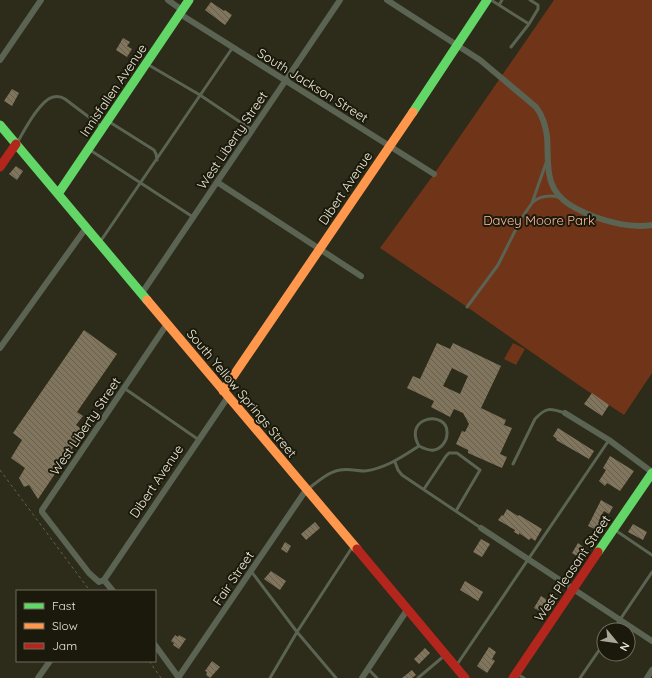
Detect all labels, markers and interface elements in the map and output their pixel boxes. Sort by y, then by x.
street label: Innisfallen Avenue [76,41,150,139]
street label: South Jackson Street [255,44,371,126]
street label: West Liberty Street [193,88,271,192]
street label: Dibert Avenue [315,148,375,228]
park label: Davey Moore Park [483,212,595,228]
street label: South Yellow Springs Street [184,326,300,460]
street label: West Liberty Street [46,374,124,478]
street label: Dibert Avenue [126,441,186,521]
street label: West Pleasant Street [530,512,614,624]
street label: Fair Street [209,548,257,608]
legend [16,590,156,662]
text: Fast [52,598,76,613]
text: Slow [52,618,78,633]
north arrow [596,622,636,662]
text: Jam [52,638,77,653]
text: N [617,640,633,654]

